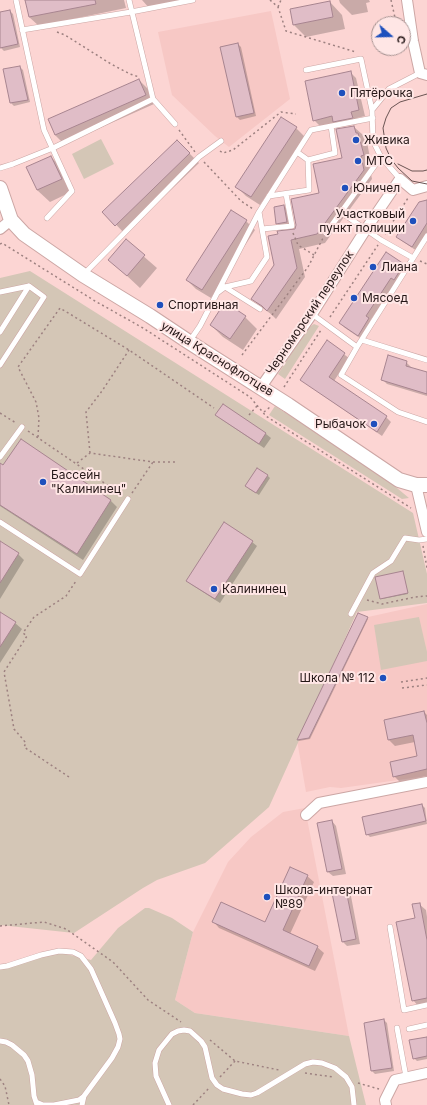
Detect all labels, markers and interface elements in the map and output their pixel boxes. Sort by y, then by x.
north arrow [371,16,411,56]
text: С [393,34,409,46]
place label: Пятёрочка [350,86,413,100]
marker: Пятёрочка [337,88,347,98]
place label: Живика [364,133,410,147]
marker: Живика [351,135,361,145]
place label: МТС [366,154,393,168]
marker: МТС [353,156,363,166]
place label: Юничел [353,181,400,195]
marker: Юничел [340,183,350,193]
place label: Участковый пункт полиции [319,207,405,235]
marker: Участковый пункт полиции [408,216,418,226]
street label: Черноморский переулок [263,248,357,378]
place label: Лиана [381,260,418,274]
marker: Лиана [368,262,378,272]
place label: Мясоед [362,291,408,305]
marker: Мясоед [349,293,359,303]
place label: Спортивная [168,298,238,312]
marker: Спортивная [155,300,165,310]
street label: улица Краснофлотцев [158,319,276,399]
place label: Рыбачок [315,417,366,431]
marker: Рыбачок [369,419,379,429]
place label: Бассейн "Калининец" [51,468,126,496]
marker: Бассейн "Калининец" [38,477,48,487]
place label: Калининец [222,582,286,596]
marker: Калининец [209,584,219,594]
place label: Школа № 112 [300,671,375,685]
marker: Школа № 112 [378,673,388,683]
place label: Школа-интернат №89 [275,883,372,911]
marker: Школа-интернат №89 [262,892,272,902]

